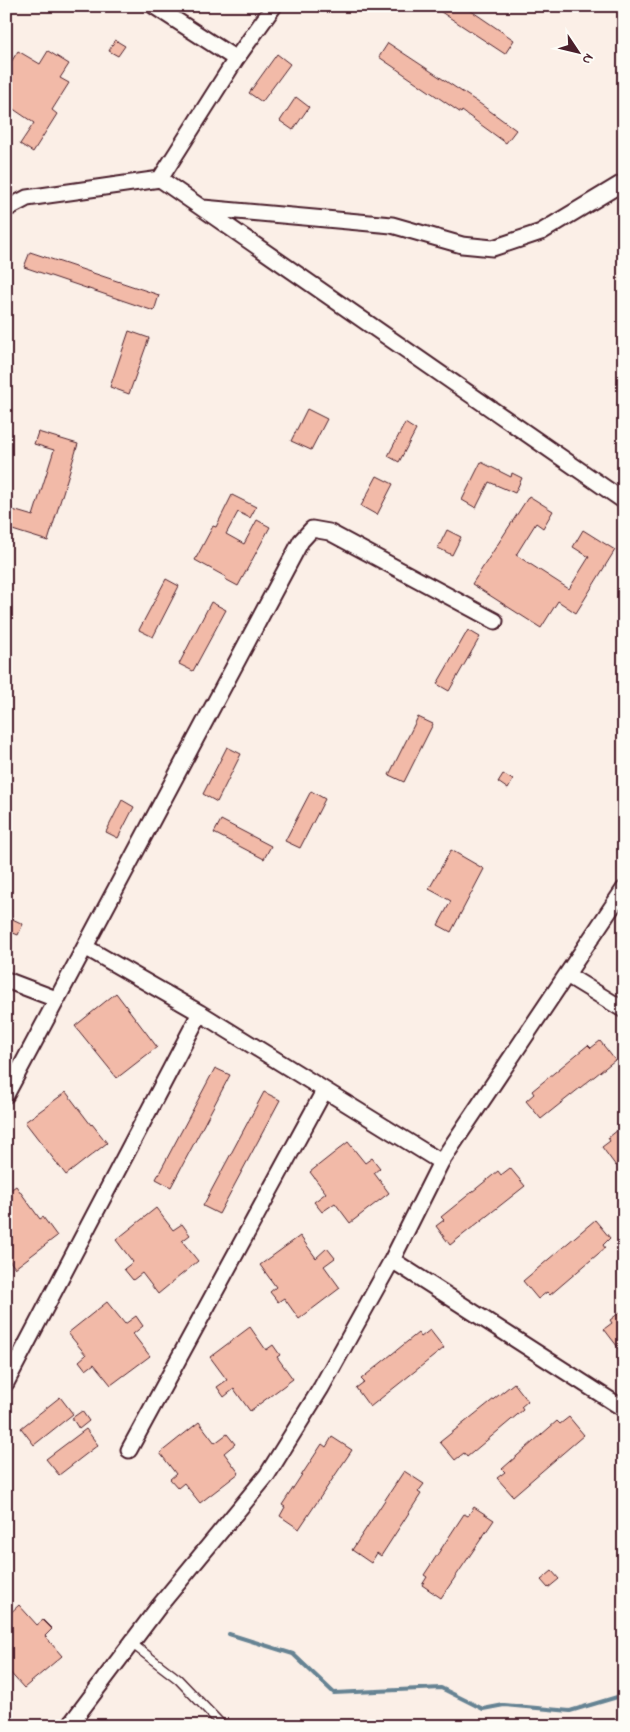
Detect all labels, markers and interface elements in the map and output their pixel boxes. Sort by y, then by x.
north arrow [552,28,602,78]
text: N [576,49,599,68]

